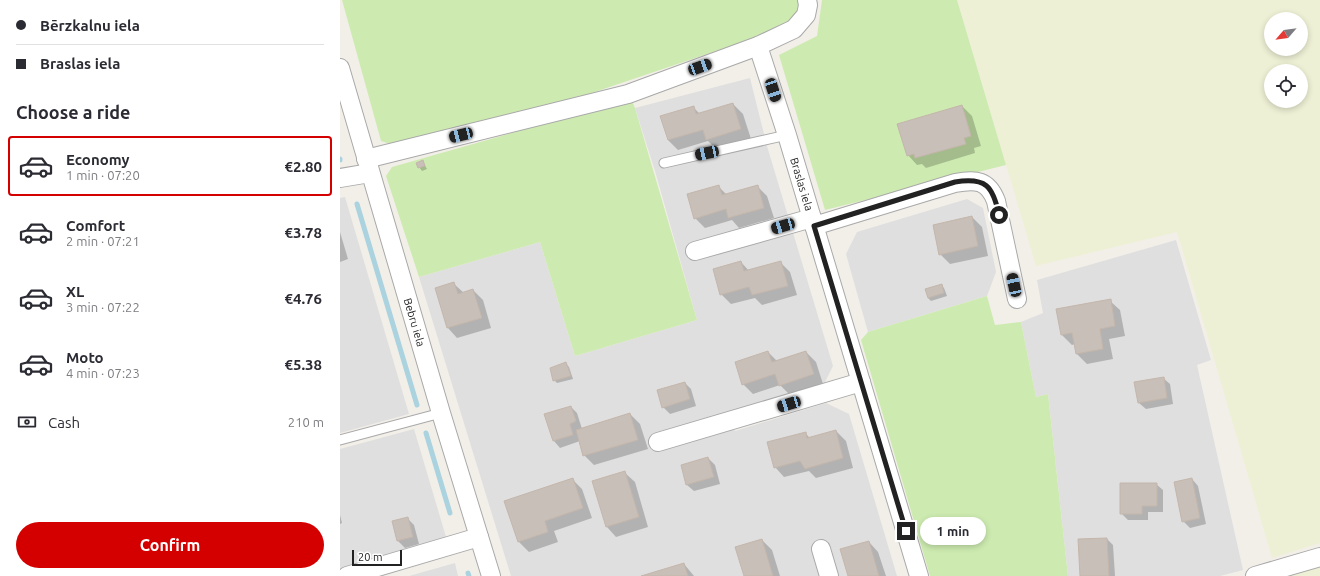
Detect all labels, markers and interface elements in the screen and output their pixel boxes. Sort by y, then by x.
north arrow [1264,12,1308,56]
map controls [1264,12,1308,108]
text: Bērzkalnu iela [40,17,140,34]
text: Braslas iela [40,55,120,72]
car [687,57,713,77]
button: locate [1264,64,1308,108]
car [764,77,782,103]
text: Choose a ride [16,102,130,122]
car [448,126,474,144]
car [694,145,720,161]
icon: car [18,148,54,184]
text: Economy [66,151,130,168]
street label: Braslas iela [788,156,815,212]
text: €2.80 [284,158,322,175]
text: 1 min · 07:20 [66,168,140,182]
route start [990,206,1008,224]
icon: car [18,214,54,250]
text: Comfort [66,217,125,234]
car [770,217,796,235]
text: €3.78 [284,224,322,241]
text: 2 min · 07:21 [66,234,140,248]
car [1006,272,1022,298]
icon: car [18,280,54,316]
text: XL [66,283,84,300]
text: €4.76 [284,290,322,307]
street label: Bebru iela [402,297,427,348]
text: 3 min · 07:22 [66,300,140,314]
icon: car [18,346,54,382]
text: Moto [66,349,104,366]
text: €5.38 [284,356,322,373]
text: 4 min · 07:23 [66,366,140,380]
car [776,395,802,413]
icon: cash [16,411,38,433]
text: Cash [48,414,80,431]
text: 210 m [288,415,324,429]
callout: 1 min [920,517,986,545]
button: Confirm [16,522,324,568]
route end [897,522,915,540]
text: 1 min [937,524,969,538]
scale bar [352,548,402,567]
text: 20 m [358,551,382,563]

